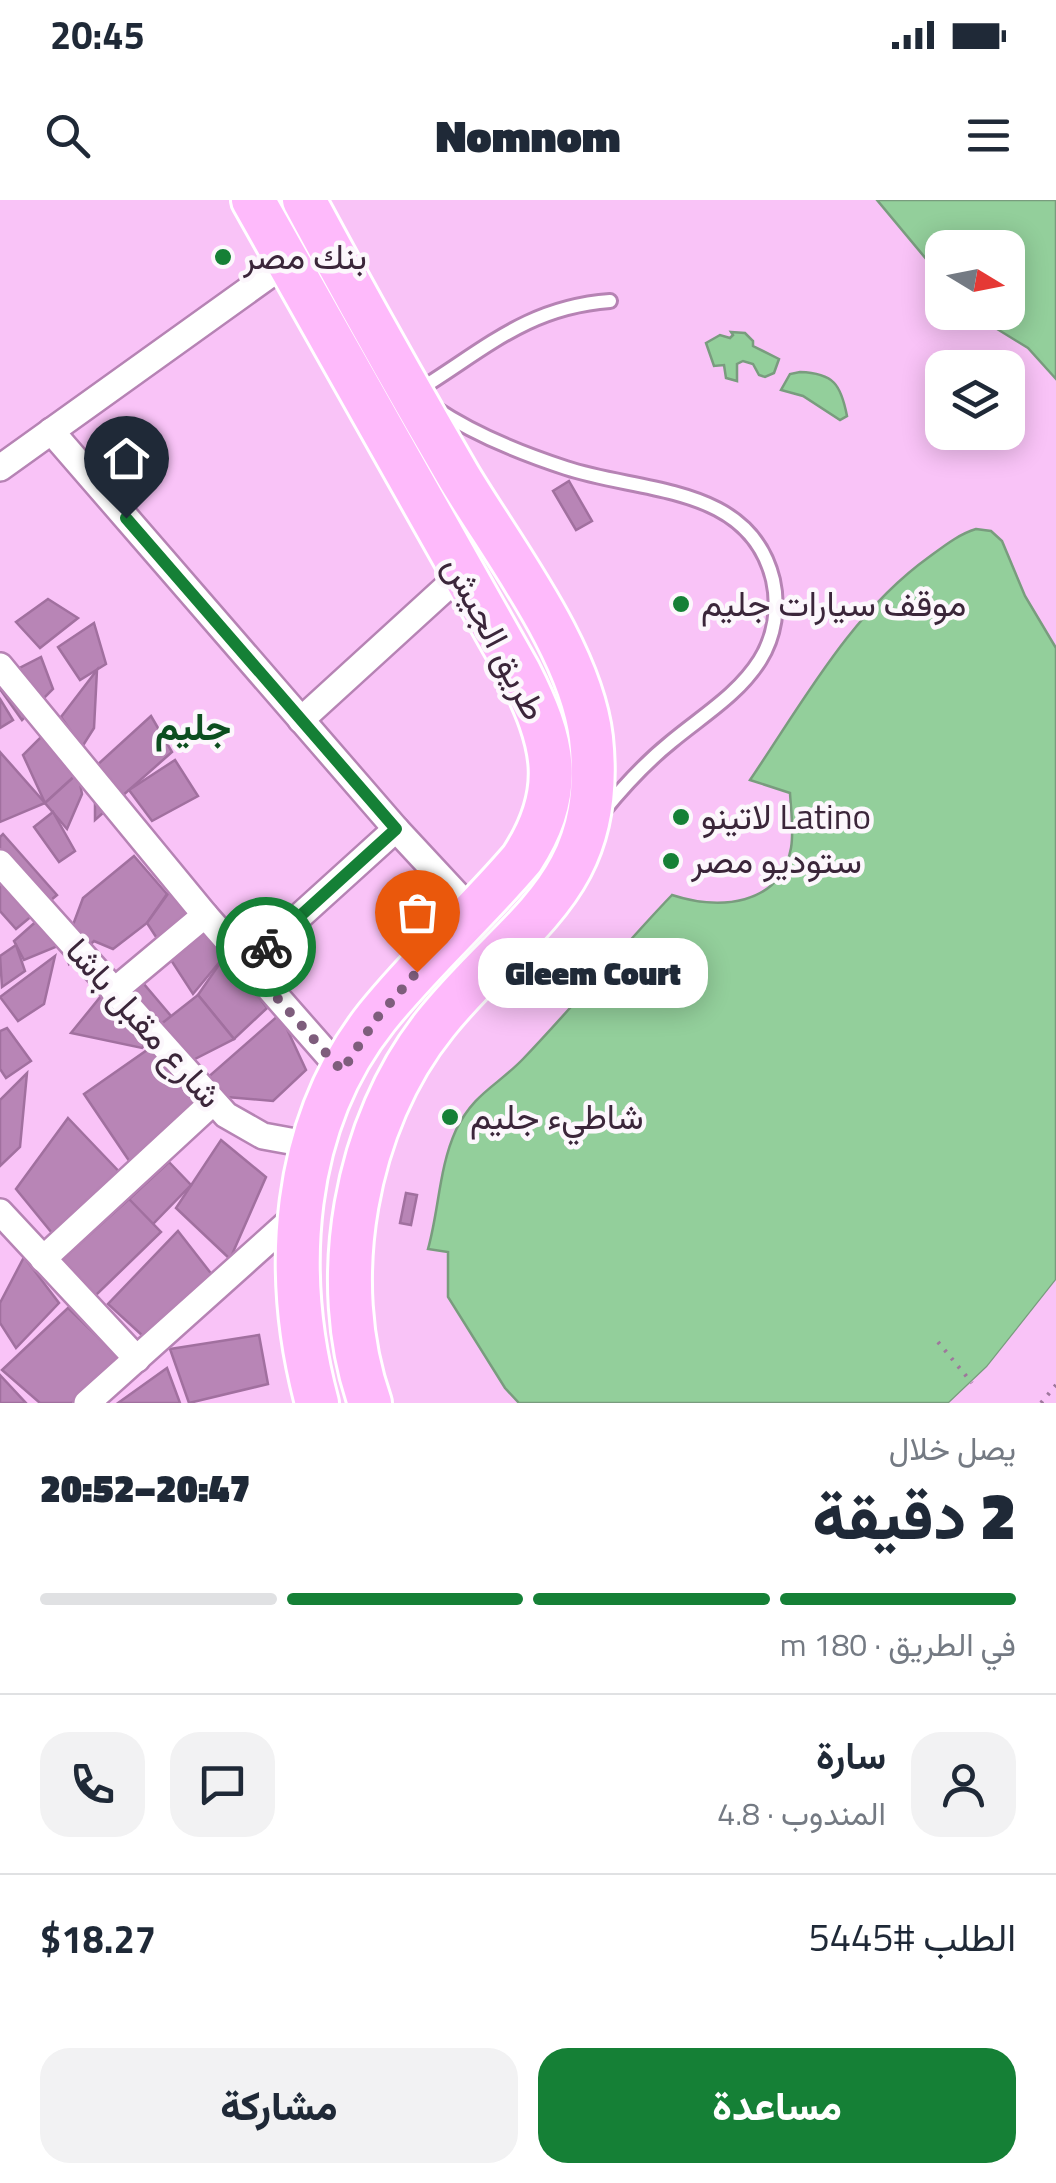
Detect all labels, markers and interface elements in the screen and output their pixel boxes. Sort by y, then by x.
text: 20:45 [50,6,145,64]
text: Nomnom [435,101,621,169]
icon: search [40,108,95,163]
icon: menu [961,108,1016,163]
place label: بنك مصر [242,229,367,283]
north arrow [925,230,1025,330]
map controls [925,230,1025,450]
marker: بنك مصر [212,246,234,268]
button: layers [925,350,1025,450]
pin [84,416,169,519]
icon: home [99,431,154,486]
street label: طريق الجيش [430,545,562,730]
place label: موقف سيارات جليم [701,576,966,630]
marker: موقف سيارات جليم [670,593,692,615]
district label: جليم [155,697,231,755]
place label: لاتينو Latino [701,789,871,843]
marker: لاتينو Latino [670,806,692,828]
place label: ستوديو مصر [690,833,862,887]
marker: ستوديو مصر [660,850,682,872]
pin [375,870,460,973]
icon: bag [390,885,445,940]
courier [216,897,316,997]
icon: bike [239,920,294,975]
street label: شارع مقبل باشا [53,925,236,1120]
callout: Gleem Court [477,937,707,1007]
text: Gleem Court [505,949,681,997]
place label: شاطيء جليم [470,1089,644,1146]
marker: شاطيء جليم [439,1106,461,1128]
text: يصل خلال [889,1424,1016,1472]
text: 20:47–20:52 [40,1459,250,1517]
text: 2 دقيقة [812,1465,1016,1564]
text: في الطريق · 180 m [780,1620,1016,1668]
text: سارة [816,1726,886,1784]
button: phone [40,1732,145,1837]
button: chat [170,1732,275,1837]
button: person [911,1732,1016,1837]
text: المندوب · 4.8 [717,1789,886,1837]
text: الطلب #5445 [808,1908,1016,1966]
text: $18.27 [40,1910,156,1968]
button: مشاركة [40,2048,518,2163]
button: مساعدة [538,2048,1016,2163]

